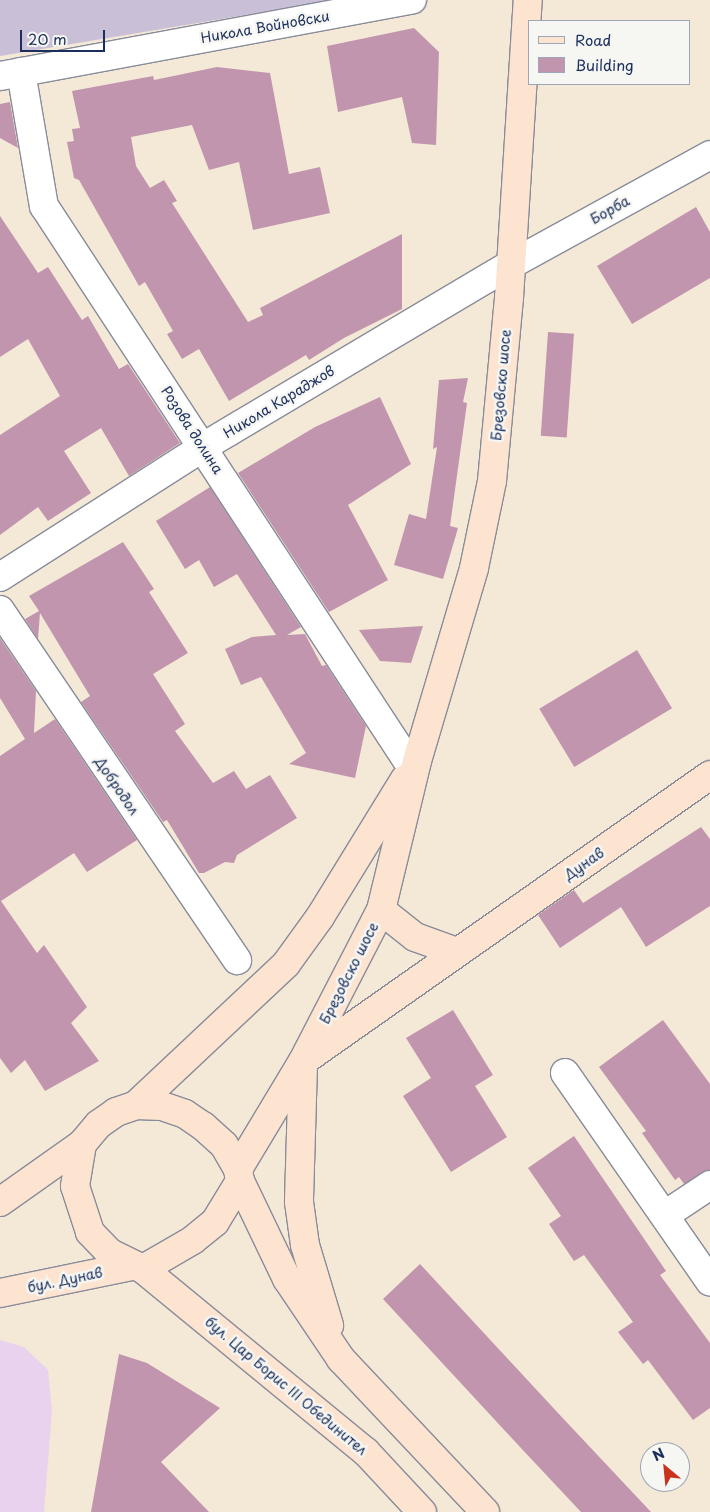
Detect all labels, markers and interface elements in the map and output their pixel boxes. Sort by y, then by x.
street label: Никола Войновски [199,7,331,47]
scale bar [22,20,108,52]
legend [528,20,690,85]
text: 20 m [28,27,67,50]
text: Road [575,28,611,51]
text: Building [575,53,634,76]
street label: Борба [587,192,633,228]
street label: Брезовско шосе [488,329,514,441]
street label: Никола Караджов [220,362,338,442]
street label: Розова долина [157,383,227,477]
street label: Добродол [91,754,143,818]
street label: Дунав [561,844,607,884]
street label: Брезовско шосе [316,919,382,1027]
street label: бул. Дунав [26,1264,104,1296]
street label: бул. Цар Борис III Обединител [201,1313,371,1459]
north arrow [640,1442,690,1492]
text: N [648,1442,668,1466]

